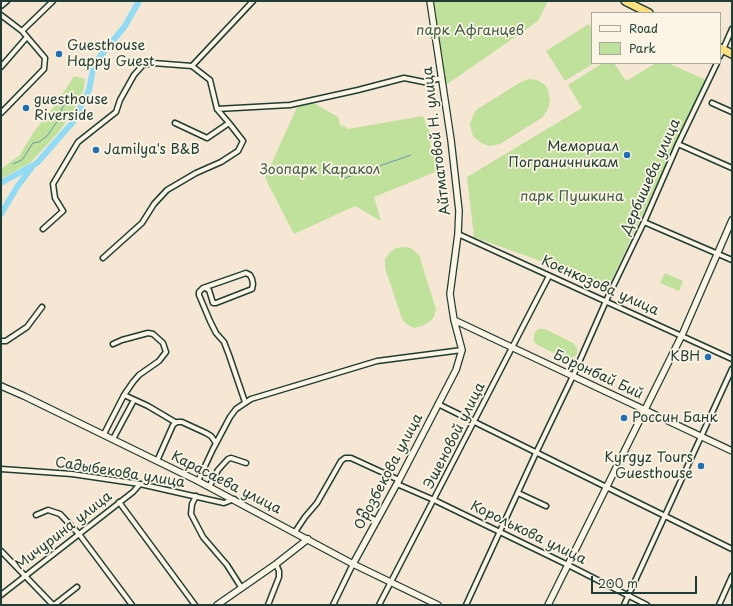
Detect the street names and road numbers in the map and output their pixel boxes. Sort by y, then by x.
street label: Айтматовой Н. улица [420,66,454,216]
street label: Дербишева улица [618,116,684,238]
street label: Коенкозова улица [539,253,661,319]
street label: Боронбай Бий [551,347,645,403]
street label: Эшеновой улица [421,380,489,492]
street label: Орозбекова улица [351,411,427,533]
street label: Карасаева улица [168,448,284,518]
street label: Садыбекова улица [54,454,186,492]
street label: Мичурина улица [13,488,115,574]
street label: Королькова улица [467,498,589,568]

